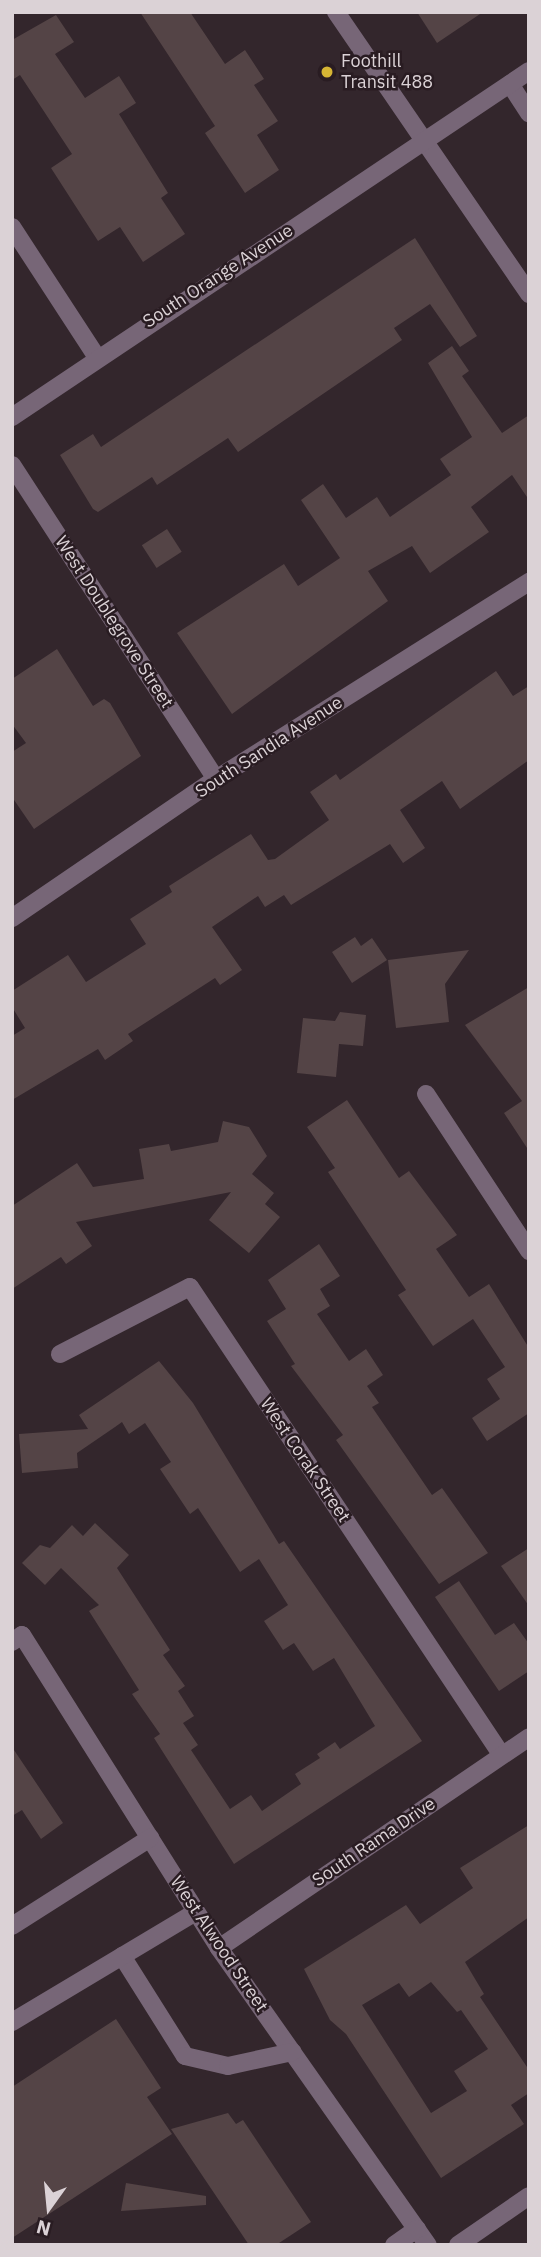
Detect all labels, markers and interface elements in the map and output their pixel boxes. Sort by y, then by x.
place label: Foothill Transit 488 [341,51,433,94]
marker: Foothill Transit 488 [319,64,335,80]
street label: South Orange Avenue [139,219,297,333]
street label: West Doublegrove Street [50,532,178,712]
street label: South Sandia Avenue [192,691,346,803]
street label: West Corak Street [255,1394,355,1526]
street label: South Rama Drive [308,1793,440,1891]
street label: West Alwood Street [166,1872,272,2016]
north arrow [14,2173,84,2243]
text: N [34,2215,53,2242]

